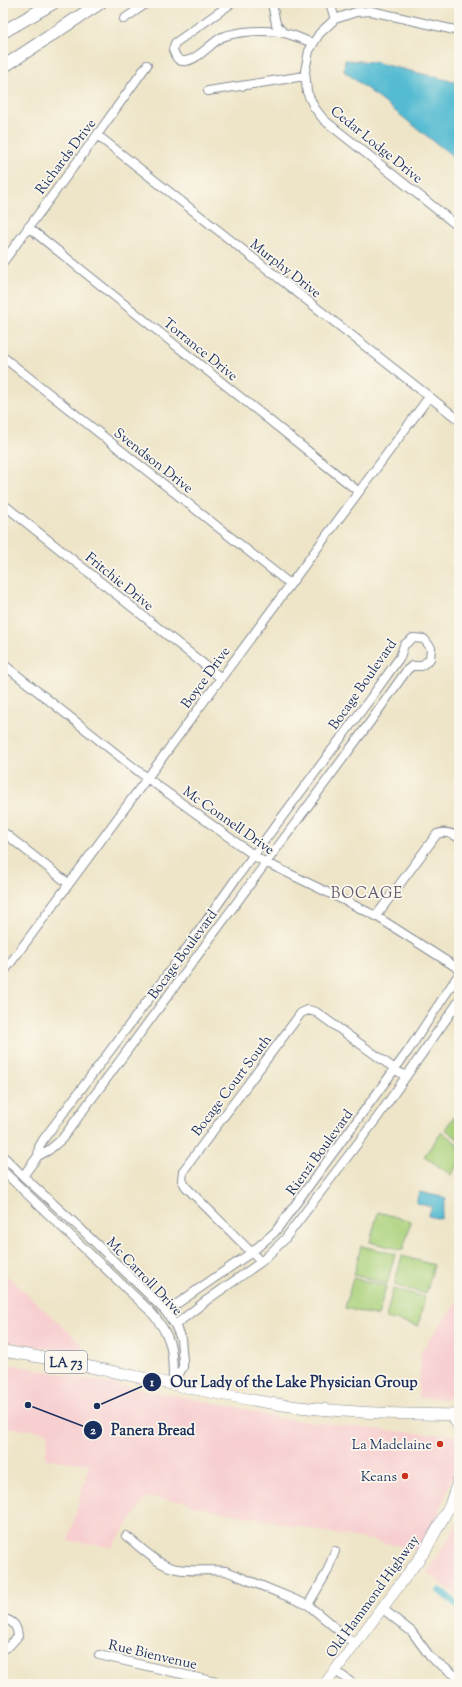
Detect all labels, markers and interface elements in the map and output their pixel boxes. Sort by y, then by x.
street label: Cedar Lodge Drive [325,102,426,189]
street label: Richards Drive [32,115,102,199]
street label: Murphy Drive [245,235,325,304]
street label: Torrance Drive [158,314,241,387]
street label: Svendson Drive [109,424,197,499]
street label: Fritchie Drive [80,549,157,616]
street label: Bocage Boulevard [325,636,402,735]
street label: Boyce Drive [177,643,236,713]
street label: Mc Connell Drive [178,783,278,861]
district label: BOCAGE [331,884,403,905]
street label: Bocage Boulevard [144,906,223,1004]
street label: Bocage Court South [188,1031,277,1141]
street label: Rienzi Boulevard [282,1106,359,1200]
street label: Mc Carroll Drive [101,1234,186,1321]
road number: LA 73 [45,1351,87,1373]
callout: Our Lady of the Lake Physician Group [142,1368,425,1395]
text: Our Lady of the Lake Physician Group [170,1373,418,1394]
text: 1 [149,1374,155,1392]
callout: Panera Bread [83,1416,203,1443]
text: Panera Bread [111,1421,195,1442]
text: 2 [90,1422,96,1440]
place label: La Madelaine [352,1436,432,1456]
marker: La Madelaine [435,1439,445,1449]
place label: Keans [361,1468,397,1488]
marker: Keans [400,1471,410,1481]
street label: Old Hammond Highway [322,1532,425,1663]
street label: Rue Bienvenue [106,1636,199,1676]

